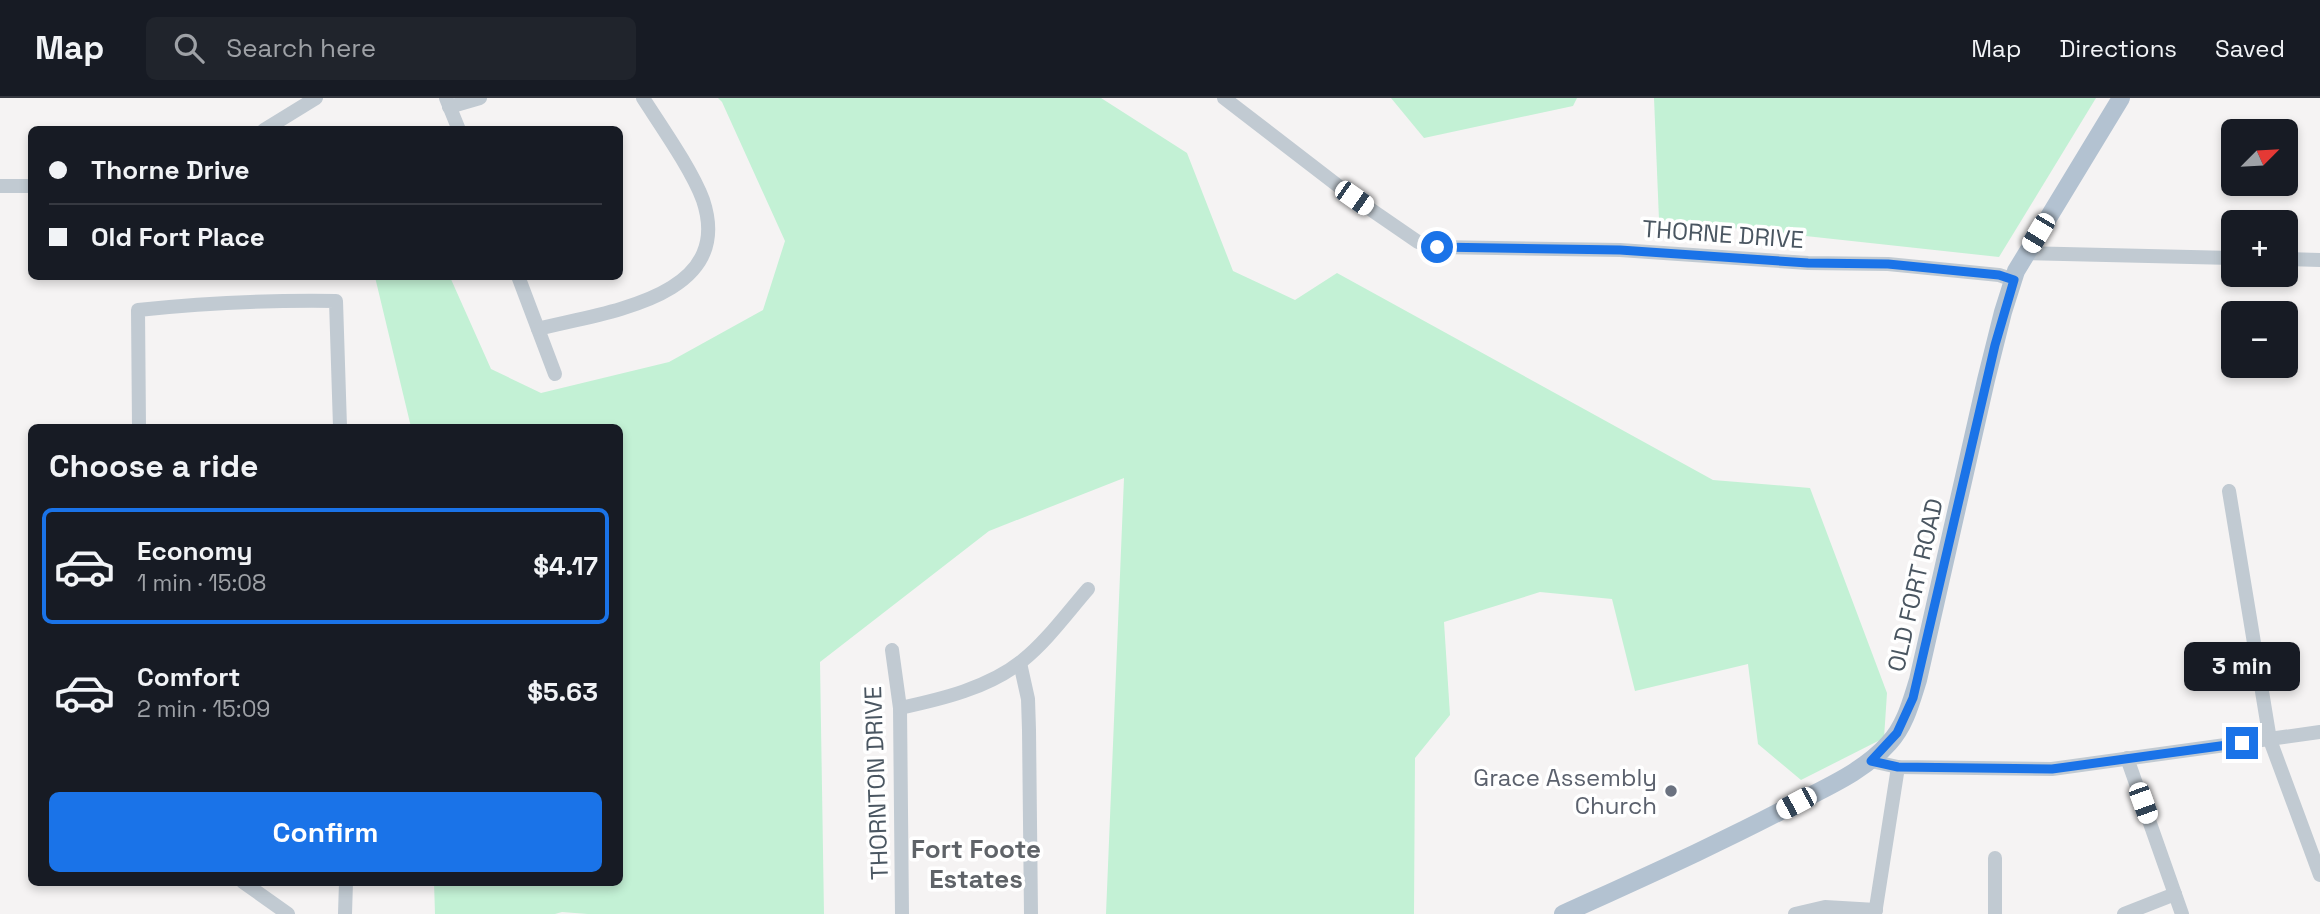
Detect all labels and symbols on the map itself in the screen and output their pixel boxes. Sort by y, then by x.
north arrow [2221,119,2298,196]
car [1331,177,1378,219]
car [2019,210,2058,256]
street label: THORNE DRIVE [1641,213,1805,255]
route start [1421,231,1453,263]
street label: OLD FORT ROAD [1880,495,1950,675]
callout: 3 min [2184,642,2300,690]
street label: THORNTON DRIVE [857,686,895,880]
route end [2226,727,2258,759]
place label: Grace Assembly Church [1473,762,1657,821]
car [2126,780,2161,826]
marker: Grace Assembly Church [1663,783,1679,799]
car [1773,784,1820,822]
district label: Fort Foote Estates [911,832,1041,896]

